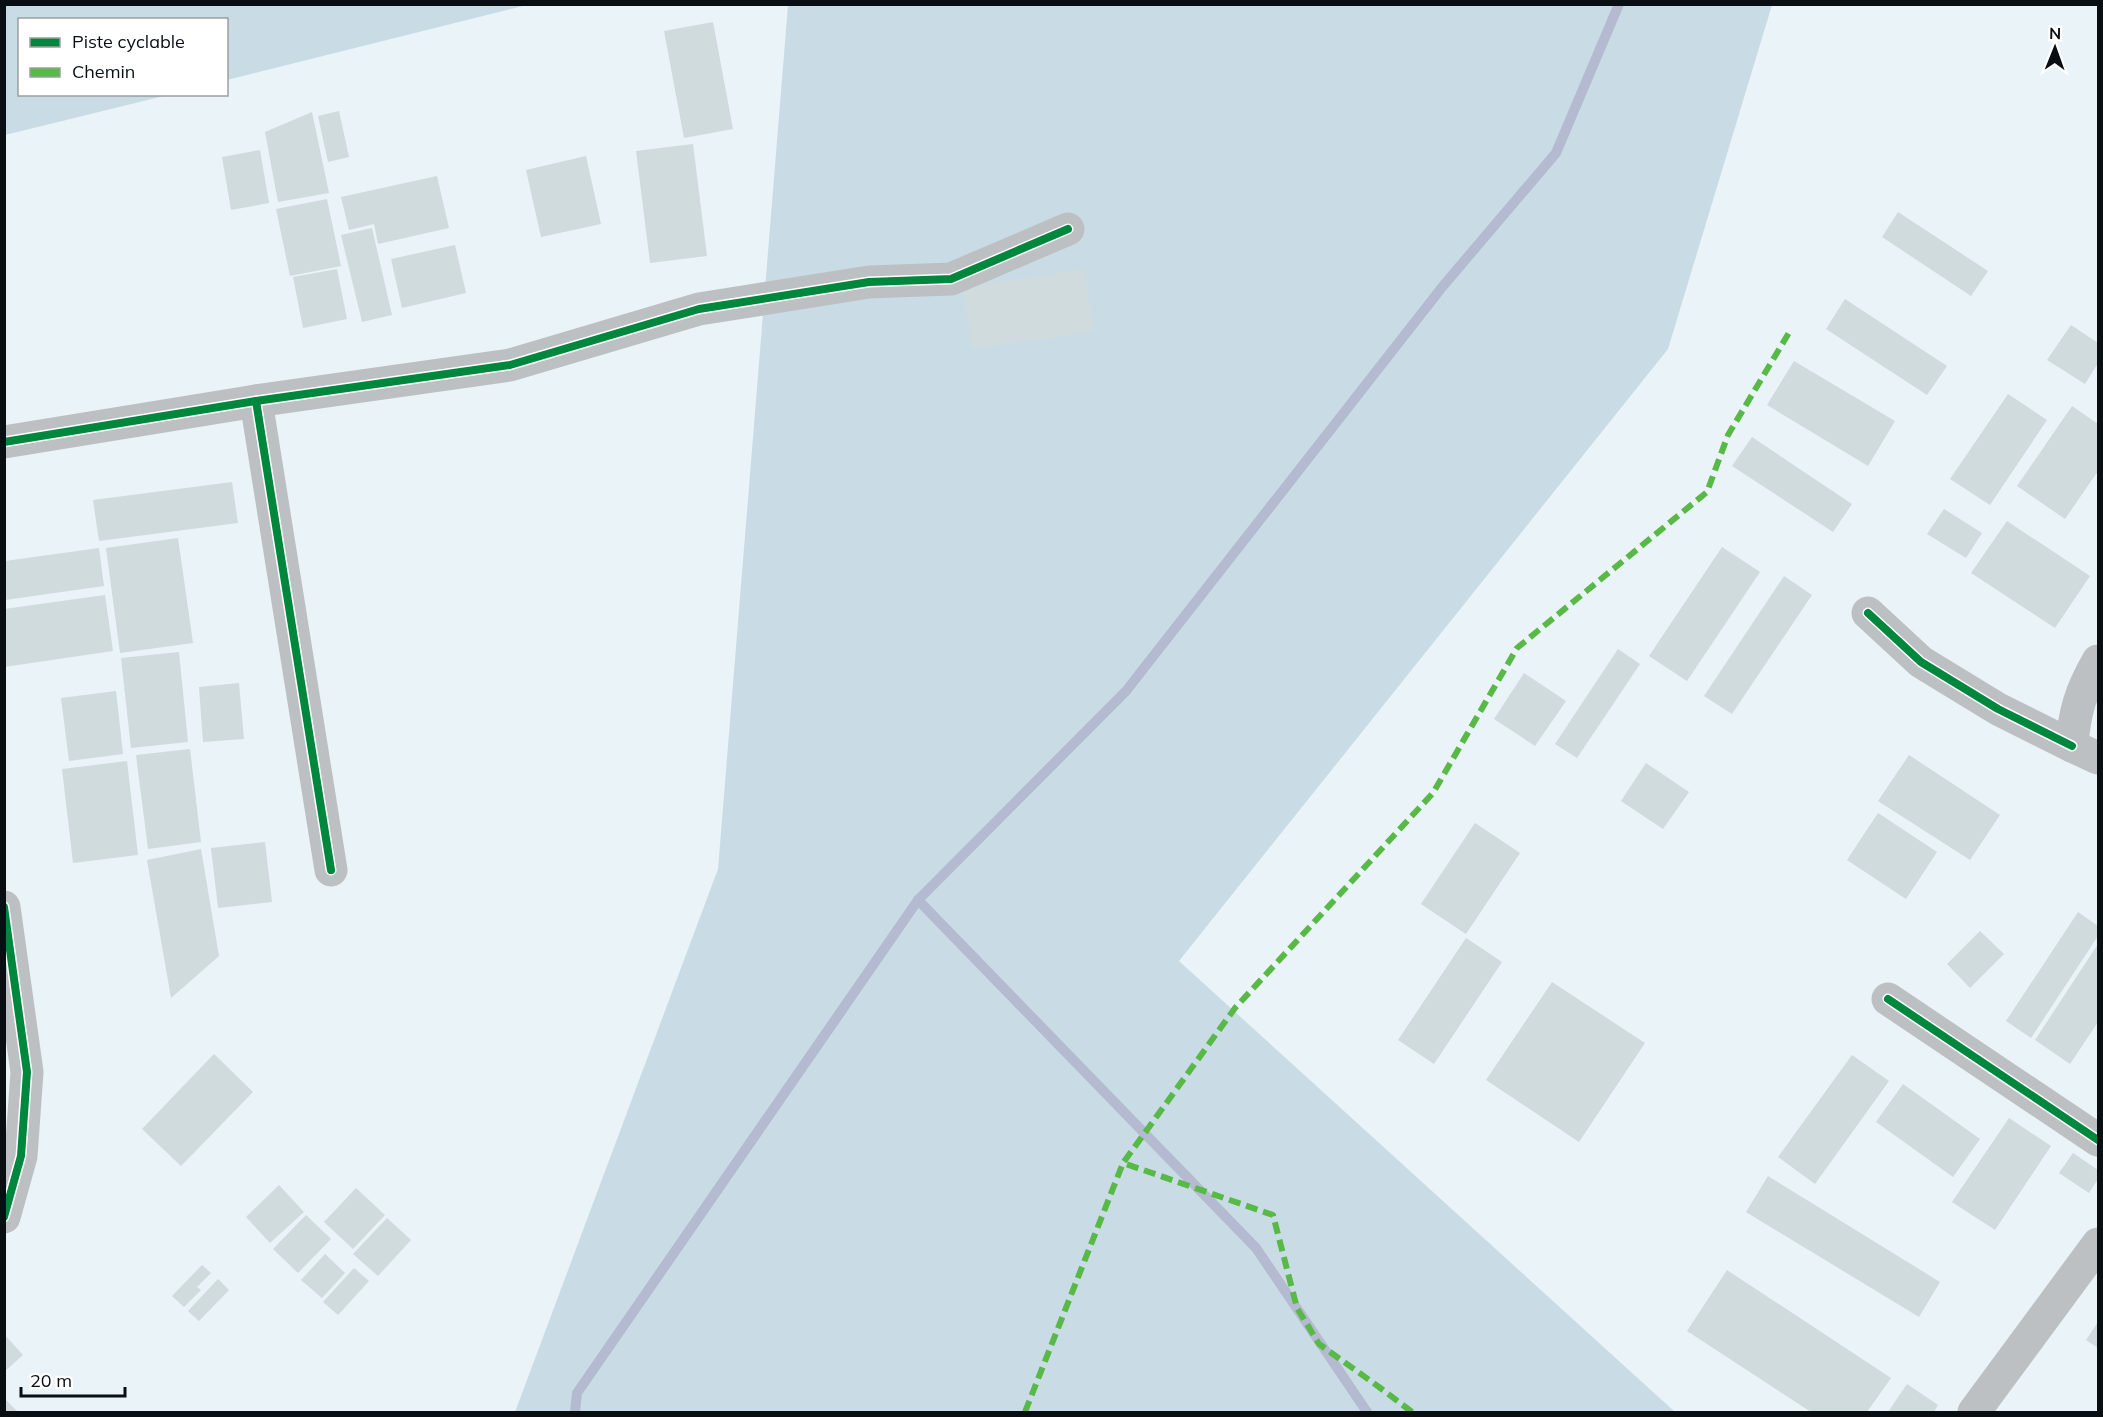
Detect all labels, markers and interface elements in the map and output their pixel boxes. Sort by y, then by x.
legend [18,18,228,96]
north arrow [2025,18,2085,78]
text: N [2049,23,2061,43]
text: Piste cyclable [72,30,185,53]
text: Chemin [72,60,135,83]
scale bar [21,1360,124,1398]
text: 20 m [30,1369,72,1392]

